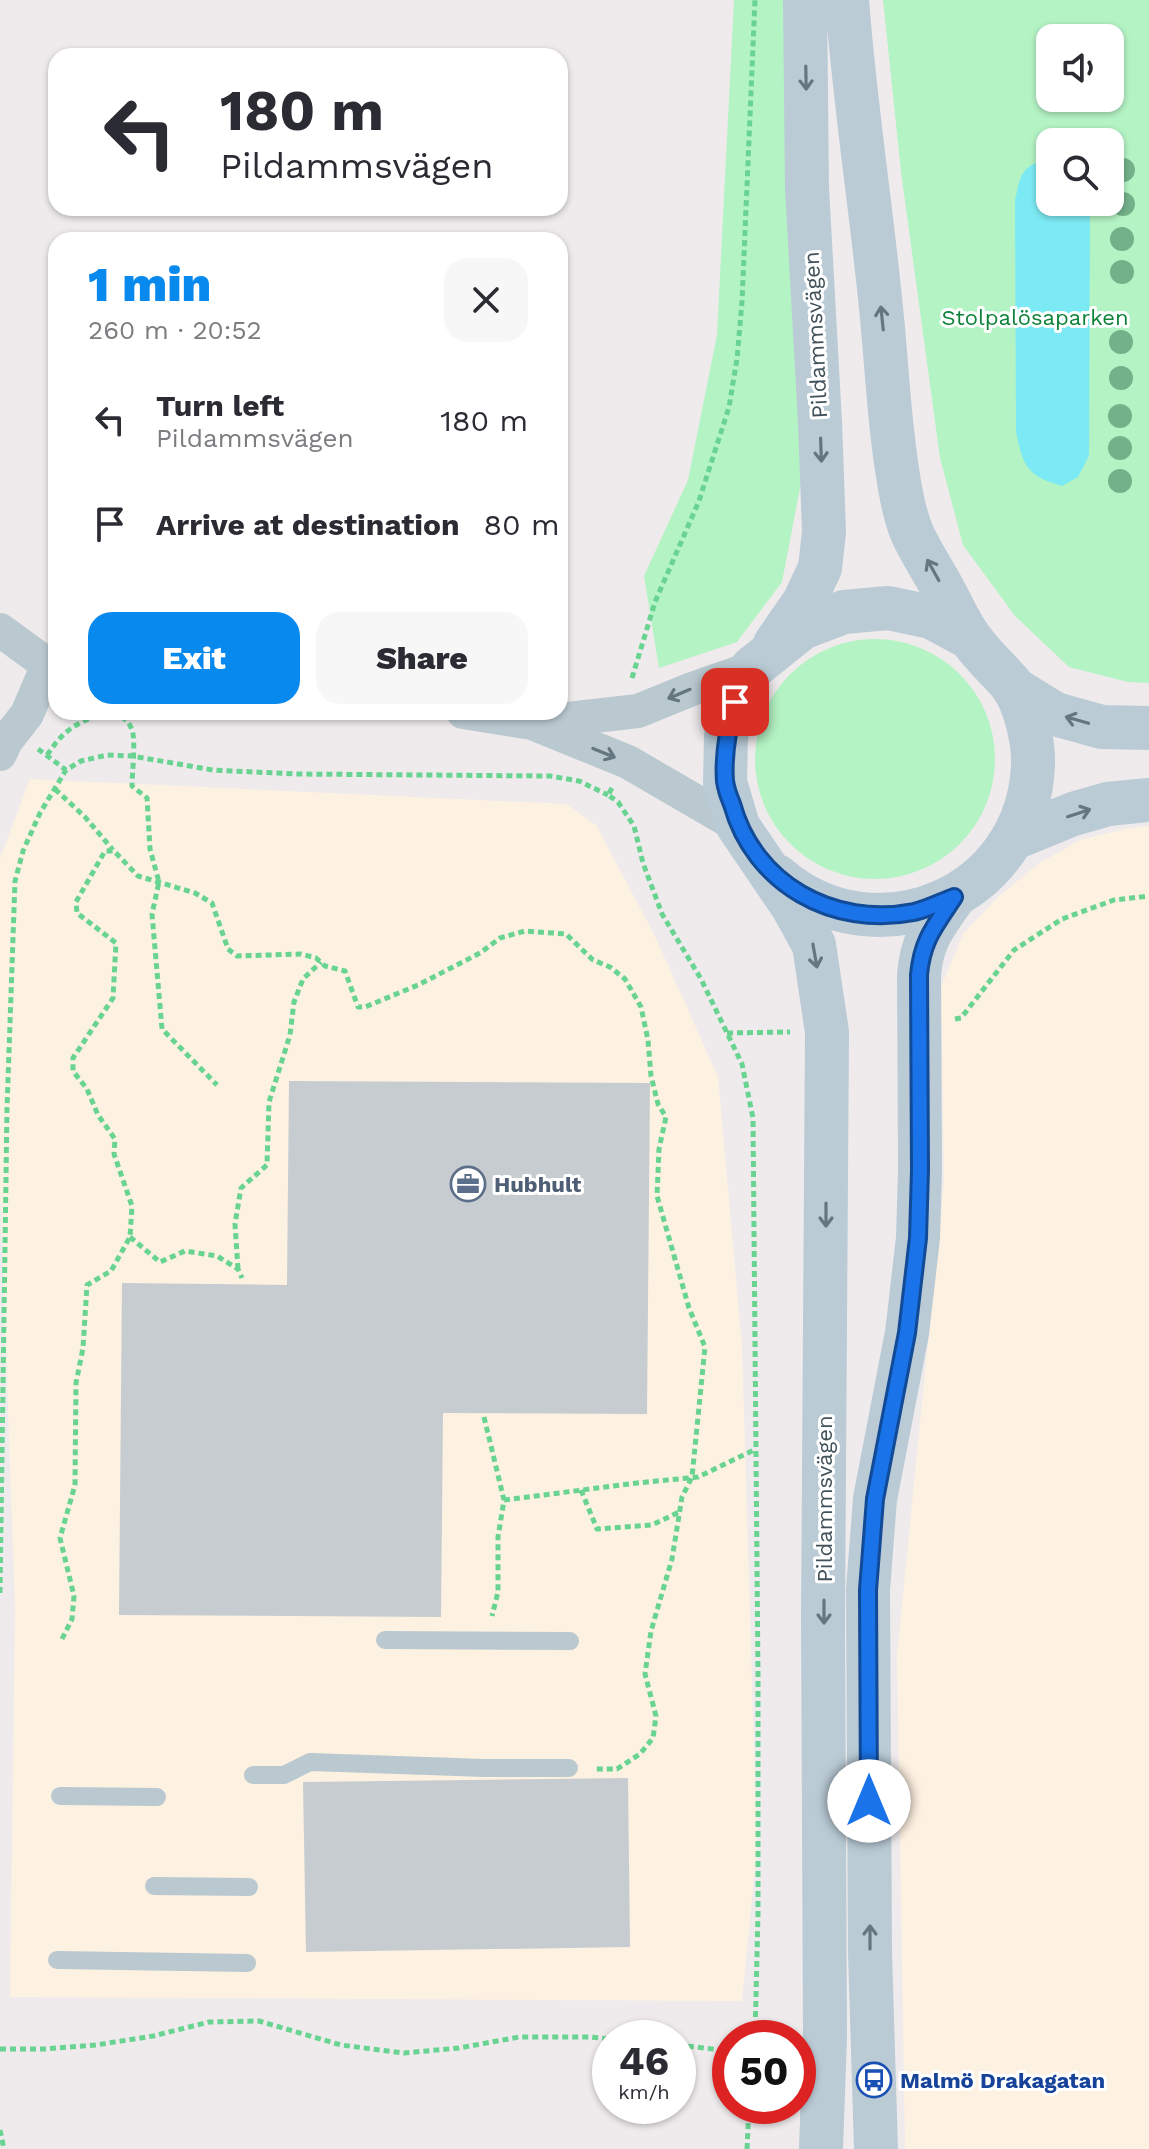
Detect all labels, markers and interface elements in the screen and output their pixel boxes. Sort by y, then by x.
map controls [1036,24,1124,216]
button: sound [1036,24,1124,112]
one-way arrow [798,64,814,91]
text: 180 m [220,78,384,144]
icon: left [88,80,192,184]
button: search [1036,128,1124,216]
text: Pildammsvägen [220,145,493,187]
street label: Pildammsvägen [799,251,832,419]
text: 1 min [88,256,211,313]
button: close [444,258,528,342]
one-way arrow [874,305,889,332]
park label: Stolpalösaparken [941,305,1129,330]
text: 260 m · 20:52 [88,315,262,345]
text: Turn left [156,388,284,423]
icon: left [88,398,132,442]
text: 180 m [440,403,528,438]
text: Pildammsvägen [156,423,354,453]
one-way arrow [814,436,829,463]
icon: arrive [88,502,132,546]
text: Arrive at destination [156,507,460,542]
text: 80 m [484,507,560,542]
one-way arrow [925,559,941,582]
button: Exit [88,612,300,704]
button: Share [316,612,528,704]
pin [701,668,769,736]
icon: arrive [713,680,757,724]
one-way arrow [667,688,692,703]
one-way arrow [1065,712,1091,727]
one-way arrow [591,747,616,761]
one-way arrow [1065,805,1091,820]
one-way arrow [808,942,823,968]
office icon: Hubhult [449,1165,487,1203]
place label: Hubhult [494,1172,582,1197]
one-way arrow [818,1201,834,1228]
street label: Pildammsvägen [812,1415,837,1583]
one-way arrow [816,1598,832,1625]
position arrow [827,1759,911,1843]
one-way arrow [862,1924,878,1951]
speed limit sign: 50 [712,2020,816,2124]
text: 46 [619,2038,669,2085]
bus stop icon: Malmö Drakagatan [855,2061,893,2099]
place label: Malmö Drakagatan [900,2068,1105,2093]
text: km/h [618,2080,670,2104]

